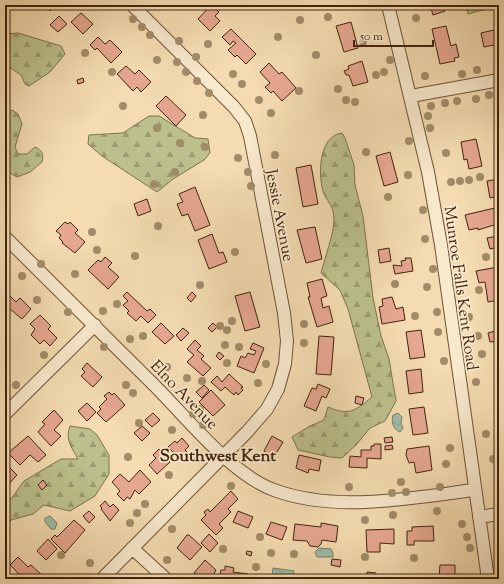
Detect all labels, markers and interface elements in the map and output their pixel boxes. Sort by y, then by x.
scale bar [354,22,433,48]
text: 50 m [359,28,383,46]
street label: Jessie Avenue [258,166,299,264]
street label: Munroe Falls Kent Road [437,205,482,372]
street label: Elno Avenue [144,356,222,436]
district label: Southwest Kent [160,445,276,469]

